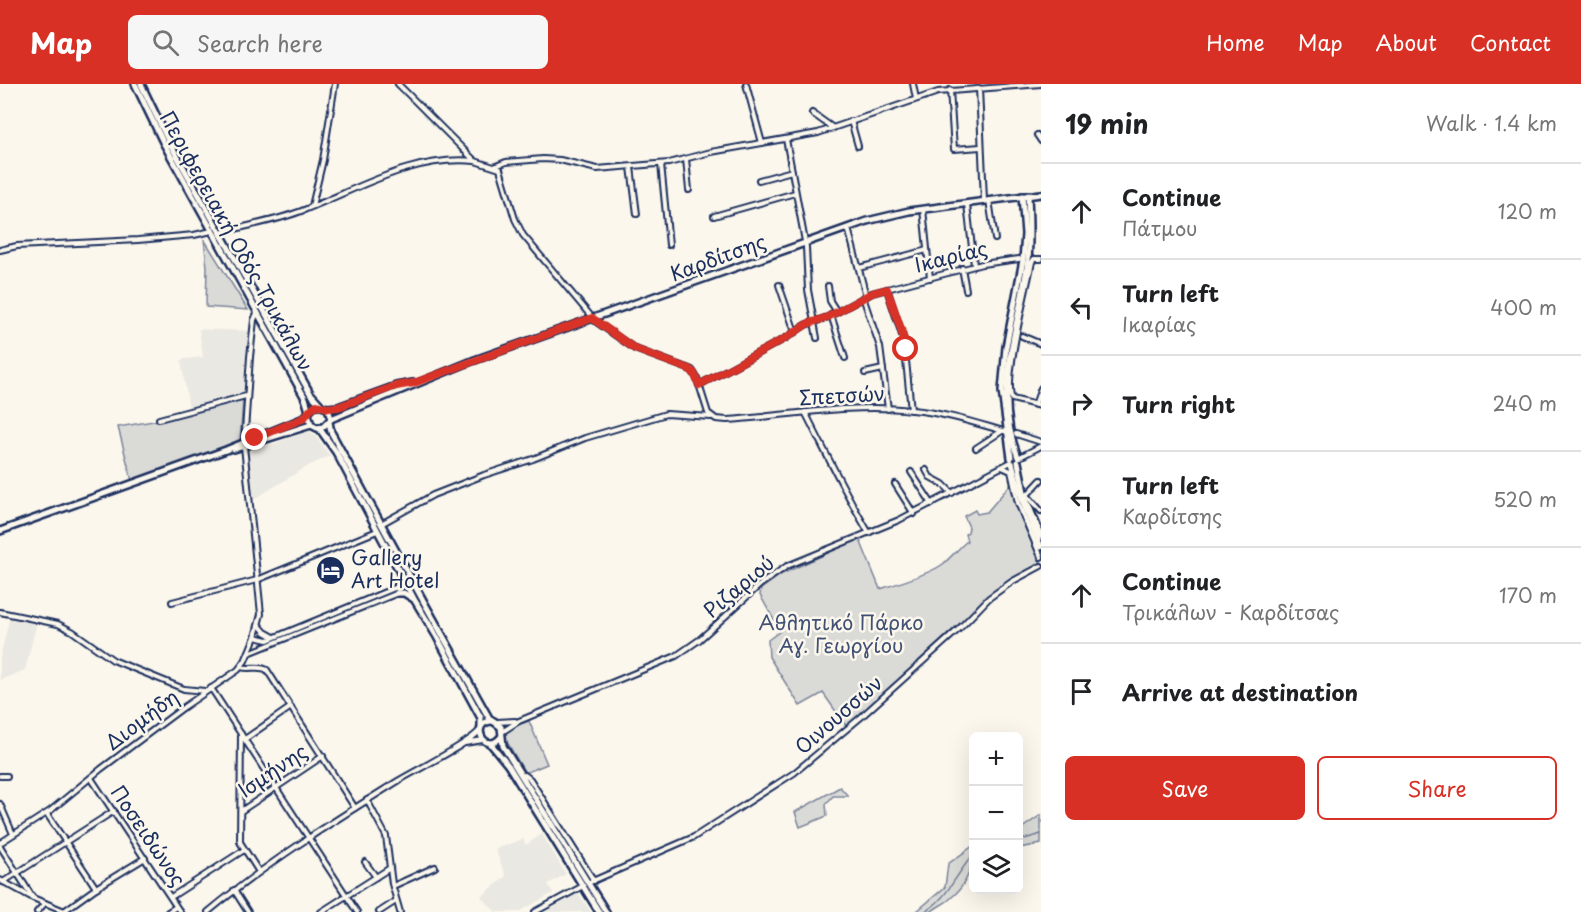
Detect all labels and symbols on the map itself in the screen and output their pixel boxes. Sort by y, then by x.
street label: Περιφερειακή Οδός Τρικάλων [153,105,321,376]
street label: Καρδίτσης [665,226,770,288]
street label: Ικαρίας [911,232,990,280]
route start [892,335,918,361]
street label: Σπετσών [798,378,885,412]
route end [241,424,267,450]
place label: Gallery Art Hotel [351,542,439,595]
street label: Ριζαριού [696,548,780,625]
hotel icon: Gallery Art Hotel [314,554,346,586]
park label: Αθλητικό Πάρκο Αγ. Γεωργίου [759,607,923,660]
street label: Οινουσσών [788,668,889,761]
street label: Διομήδη [98,682,184,757]
street label: Ισμήνης [232,736,313,804]
street label: Ποσειδώνος [104,779,194,892]

